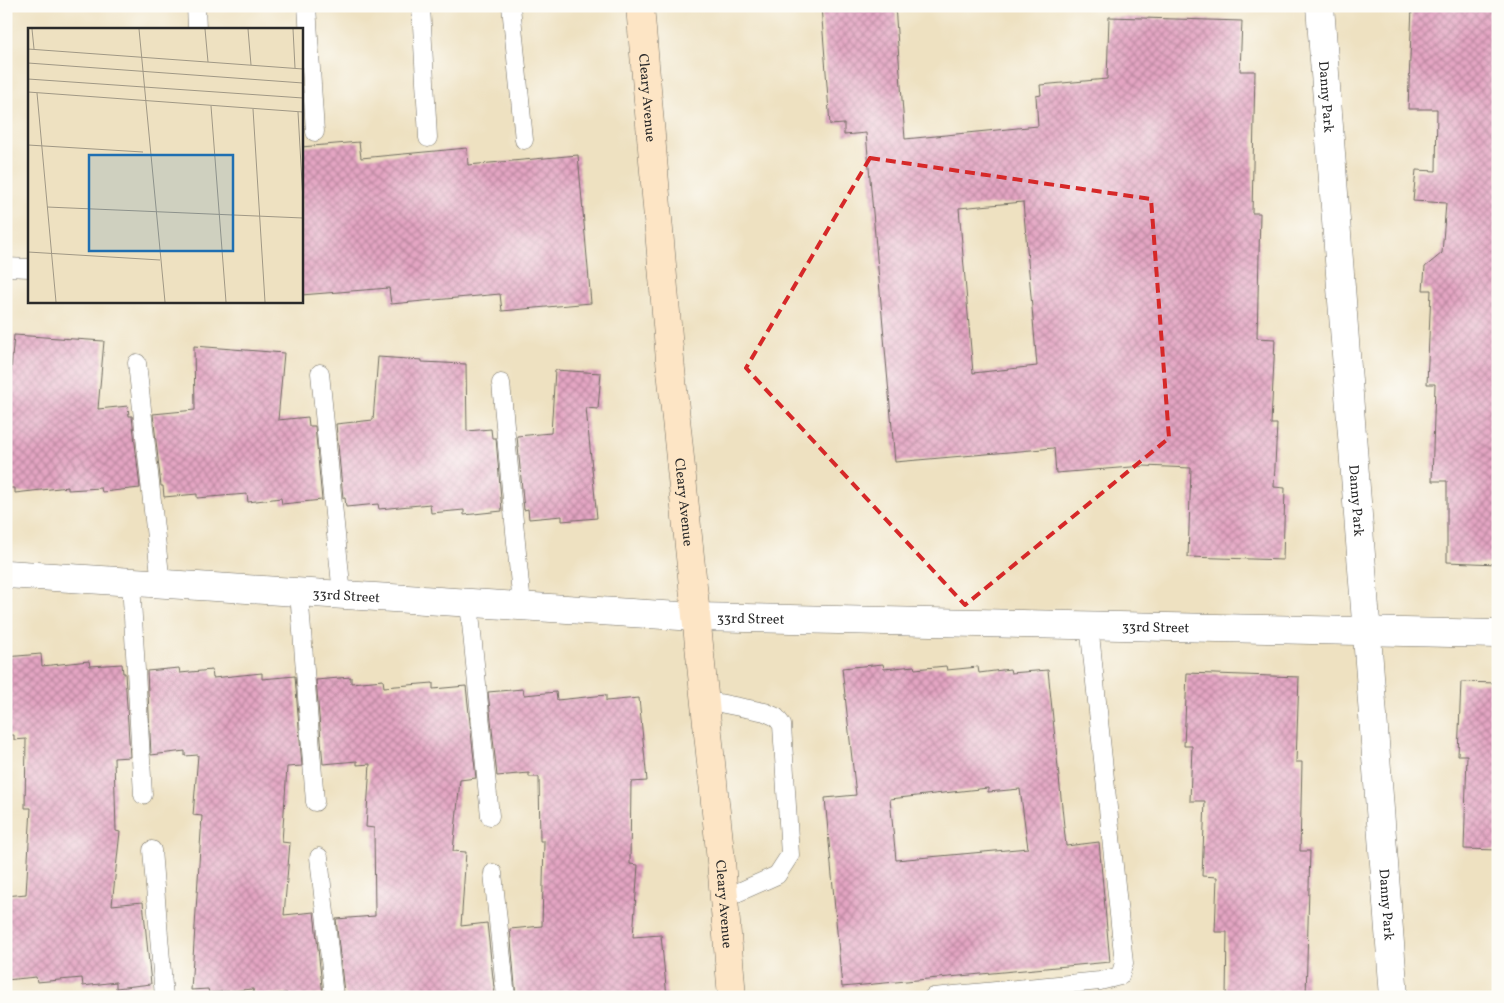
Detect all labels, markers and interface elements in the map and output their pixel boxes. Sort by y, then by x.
inset map [28,28,302,302]
street label: Cleary Avenue [633,53,660,143]
street label: Danny Park [1313,60,1337,134]
street label: Cleary Avenue [669,457,697,548]
street label: Danny Park [1343,464,1368,538]
street label: 33rd Street [312,585,381,608]
street label: 33rd Street [717,609,785,630]
street label: 33rd Street [1122,618,1190,638]
street label: Cleary Avenue [710,859,736,949]
street label: Danny Park [1373,868,1398,942]

